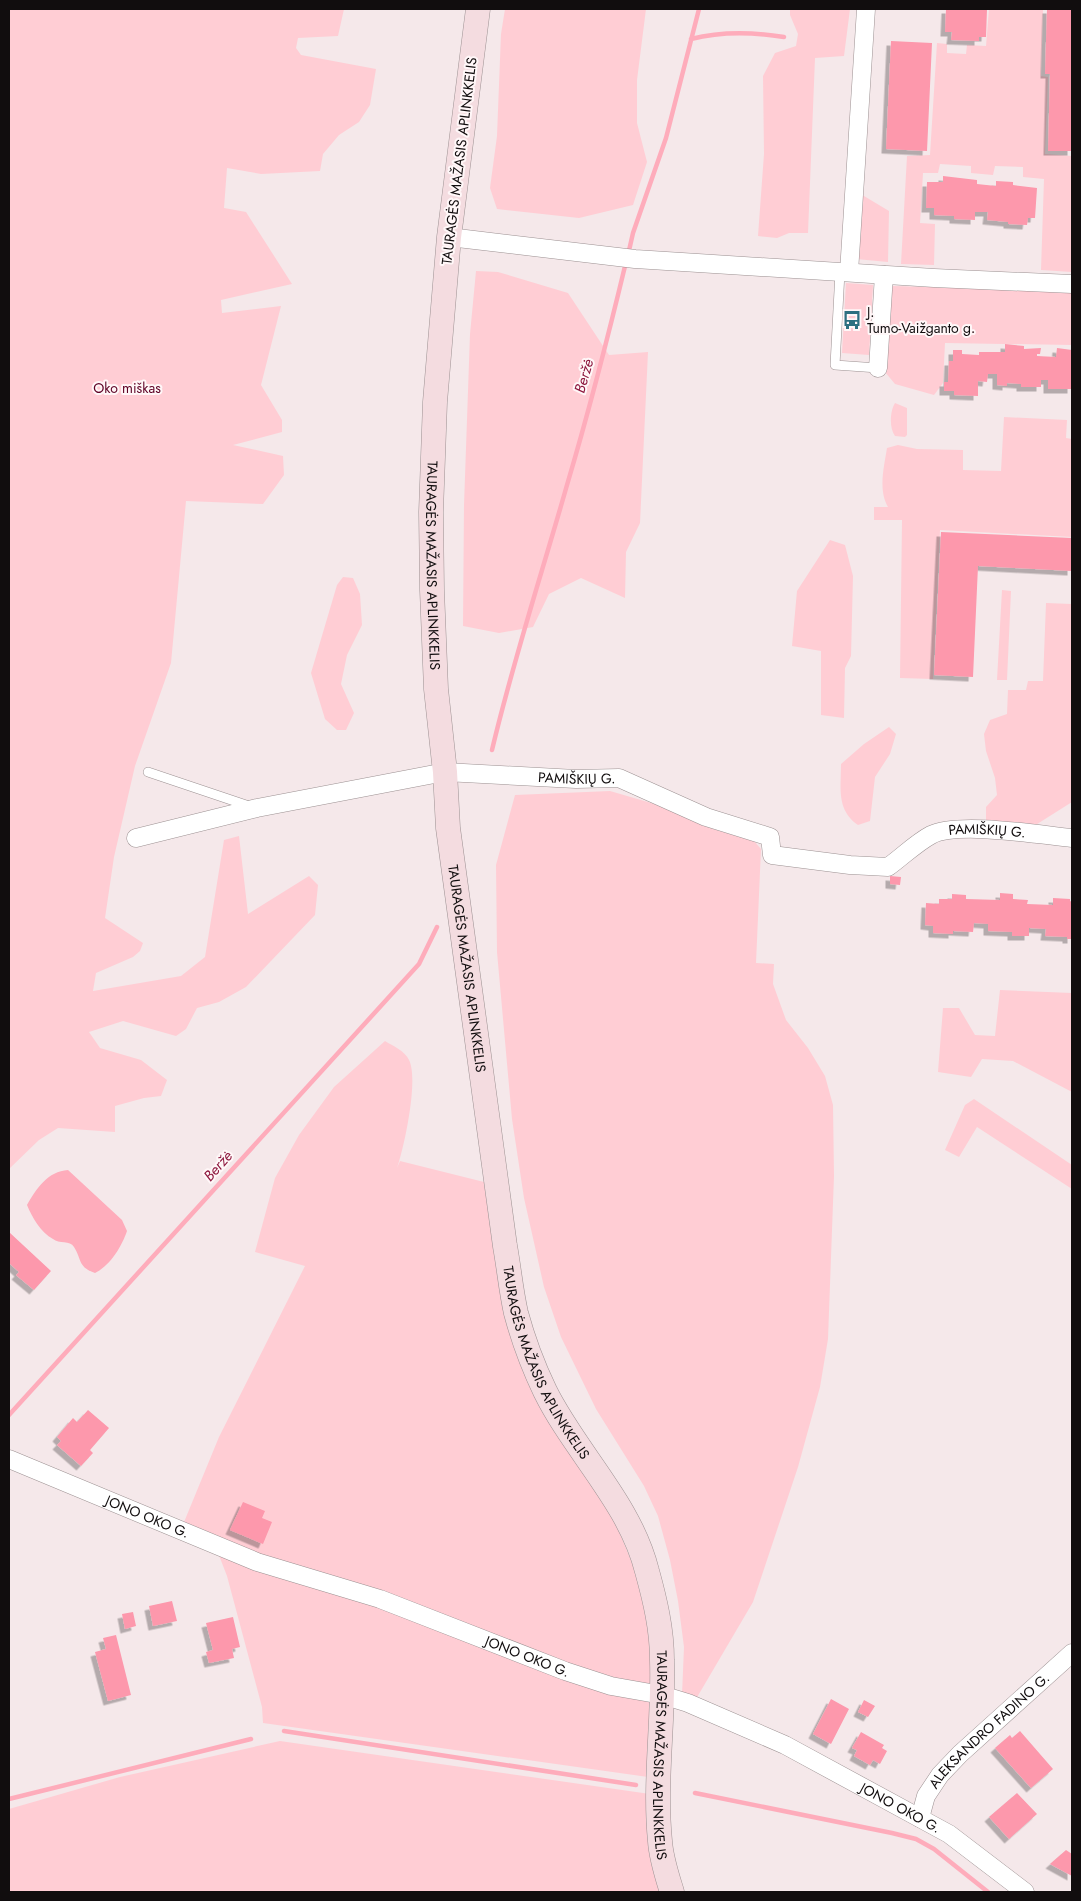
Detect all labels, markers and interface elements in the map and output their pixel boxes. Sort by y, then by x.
street label: TAURAGĖS MAŽASIS APLINKKELIS [436,56,482,266]
place label: J. Tumo-Vaižganto g. [865,302,975,338]
bus stop icon: J. Tumo-Vaižganto g. [841,309,863,331]
water label: Beržė [569,356,599,396]
park label: Oko miškas [93,378,161,398]
street label: TAURAGĖS MAŽASIS APLINKKELIS [421,461,445,671]
street label: PAMIŠKIŲ G. [538,767,616,789]
street label: PAMIŠKIŲ G. [947,819,1027,843]
street label: TAURAGĖS MAŽASIS APLINKKELIS [443,864,491,1074]
water label: Beržė [198,1145,238,1186]
street label: TAURAGĖS MAŽASIS APLINKKELIS [498,1265,595,1463]
street label: JONO OKO G. [101,1490,192,1543]
street label: JONO OKO G. [480,1630,572,1682]
street label: TAURAGĖS MAŽASIS APLINKKELIS [648,1650,673,1862]
street label: ALEKSANDRO FADINO G. [924,1668,1054,1792]
street label: JONO OKO G. [855,1777,944,1838]

